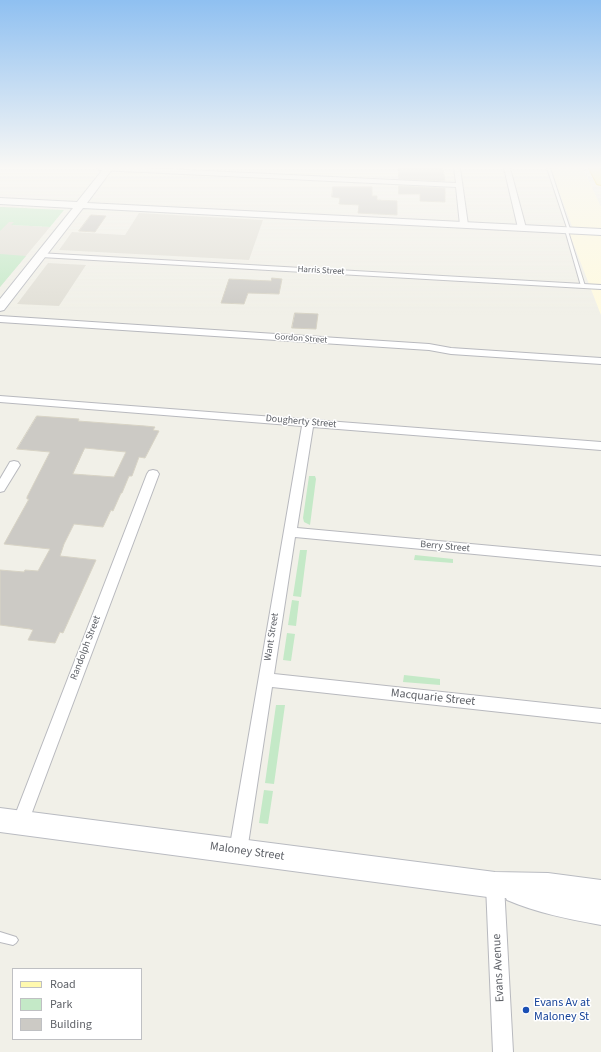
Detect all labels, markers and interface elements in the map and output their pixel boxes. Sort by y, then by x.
street label: Harris Street [297,264,345,278]
street label: Gordon Street [274,332,328,346]
street label: Dougherty Street [265,413,337,431]
street label: Berry Street [420,539,470,555]
street label: Want Street [262,612,282,662]
street label: Randolph Street [68,614,104,682]
street label: Macquarie Street [390,686,476,710]
street label: Maloney Street [209,840,285,864]
street label: Evans Avenue [490,933,508,1003]
legend [12,968,142,1040]
text: Road [50,976,76,993]
text: Park [50,996,72,1013]
place label: Evans Av at Maloney St [534,996,590,1024]
marker: Evans Av at Maloney St [521,1005,531,1015]
text: Building [50,1016,92,1033]

